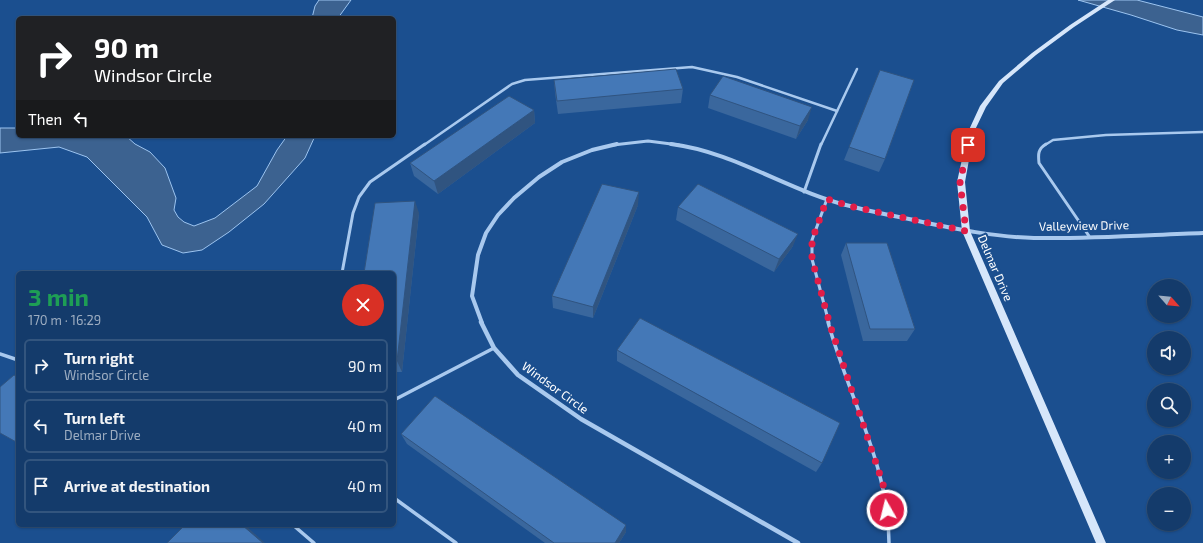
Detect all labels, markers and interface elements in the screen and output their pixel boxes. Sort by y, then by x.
text: 90 m [94,30,159,64]
icon: right [28,32,80,84]
text: Windsor Circle [94,64,212,86]
icon: left [70,108,92,130]
text: Then [28,110,62,128]
pin [951,128,985,162]
icon: arrive [957,134,979,156]
street label: Valleyview Drive [1039,217,1129,233]
street label: Delmar Drive [976,232,1016,303]
north arrow [1147,279,1191,323]
map controls [1147,279,1191,531]
text: 3 min [28,282,89,311]
button: close [342,284,384,326]
text: 170 m · 16:29 [28,312,101,328]
button: sound [1147,331,1191,375]
text: Turn right [64,349,134,367]
icon: right [30,355,52,377]
text: 90 m [348,357,382,375]
street label: Windsor Circle [520,358,592,416]
text: Windsor Circle [64,367,149,383]
button: search [1147,383,1191,427]
text: Turn left [64,409,125,427]
icon: left [30,415,52,437]
text: 40 m [347,417,382,435]
text: Delmar Drive [64,427,141,443]
button: + [1147,435,1191,479]
icon: arrive [30,475,52,497]
text: Arrive at destination [64,477,210,495]
text: 40 m [347,477,382,495]
button: − [1147,487,1191,531]
position arrow [866,489,908,531]

